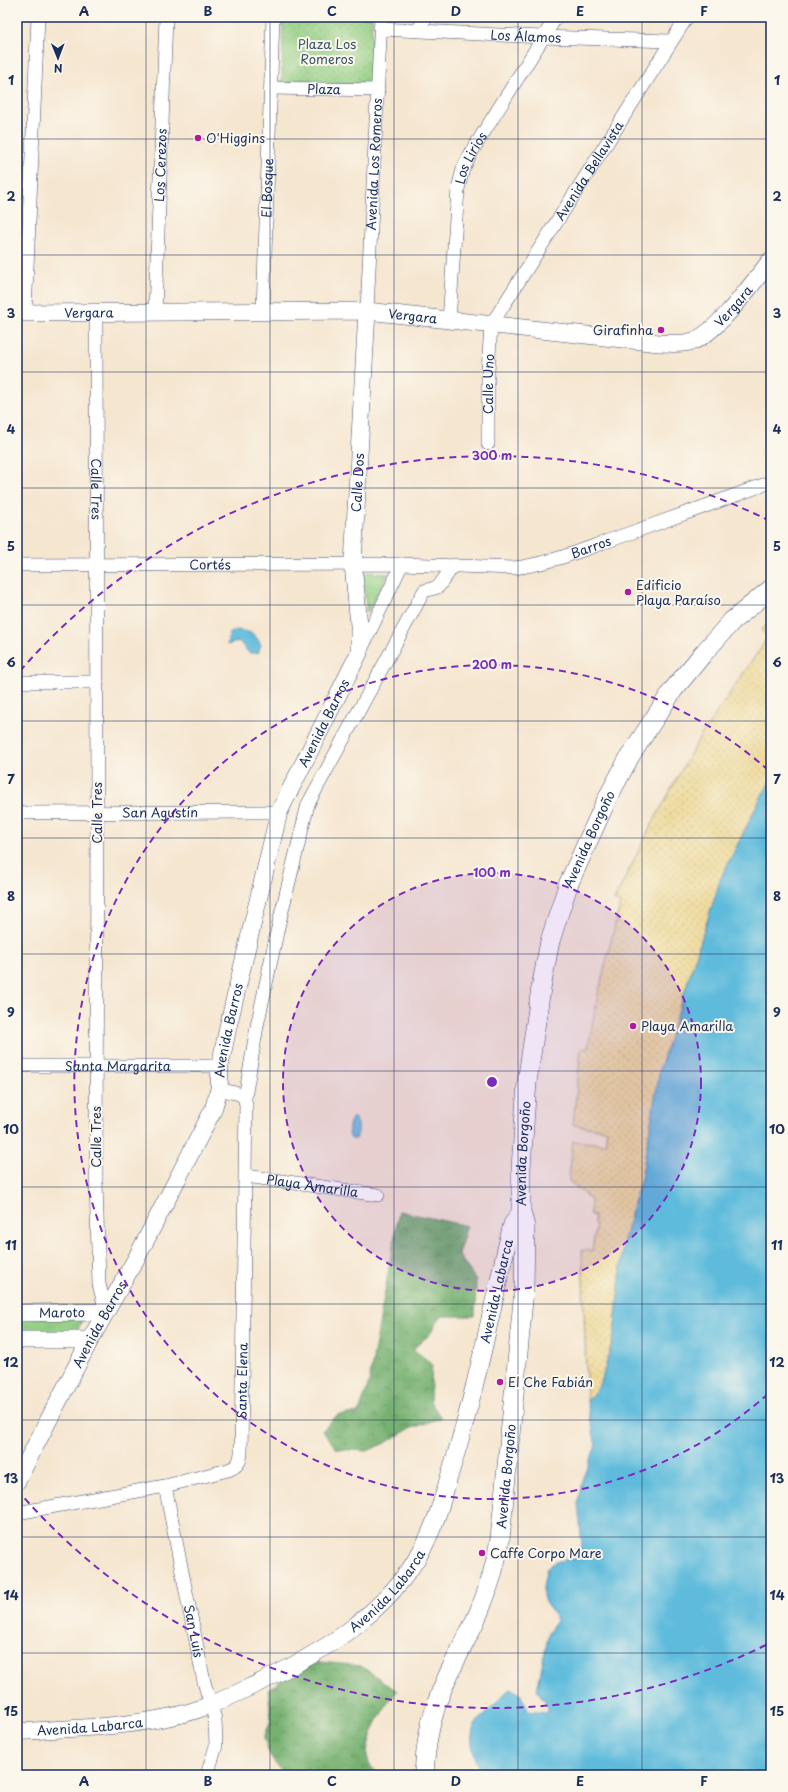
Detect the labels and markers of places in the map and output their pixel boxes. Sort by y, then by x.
place label: O'Higgins [206,128,265,147]
marker: O'Higgins [193,133,203,143]
place label: Girafinha [593,320,654,339]
marker: Girafinha [656,325,666,335]
place label: Edificio Playa Paraíso [636,575,721,609]
marker: Edificio Playa Paraíso [623,587,633,597]
place label: Playa Amarilla [641,1016,734,1035]
marker: Playa Amarilla [628,1021,638,1031]
centre of rings [485,1075,499,1089]
place label: El Che Fabián [508,1372,593,1391]
marker: El Che Fabián [495,1377,505,1387]
place label: Caffe Corpo Mare [490,1543,602,1562]
marker: Caffe Corpo Mare [477,1548,487,1558]

